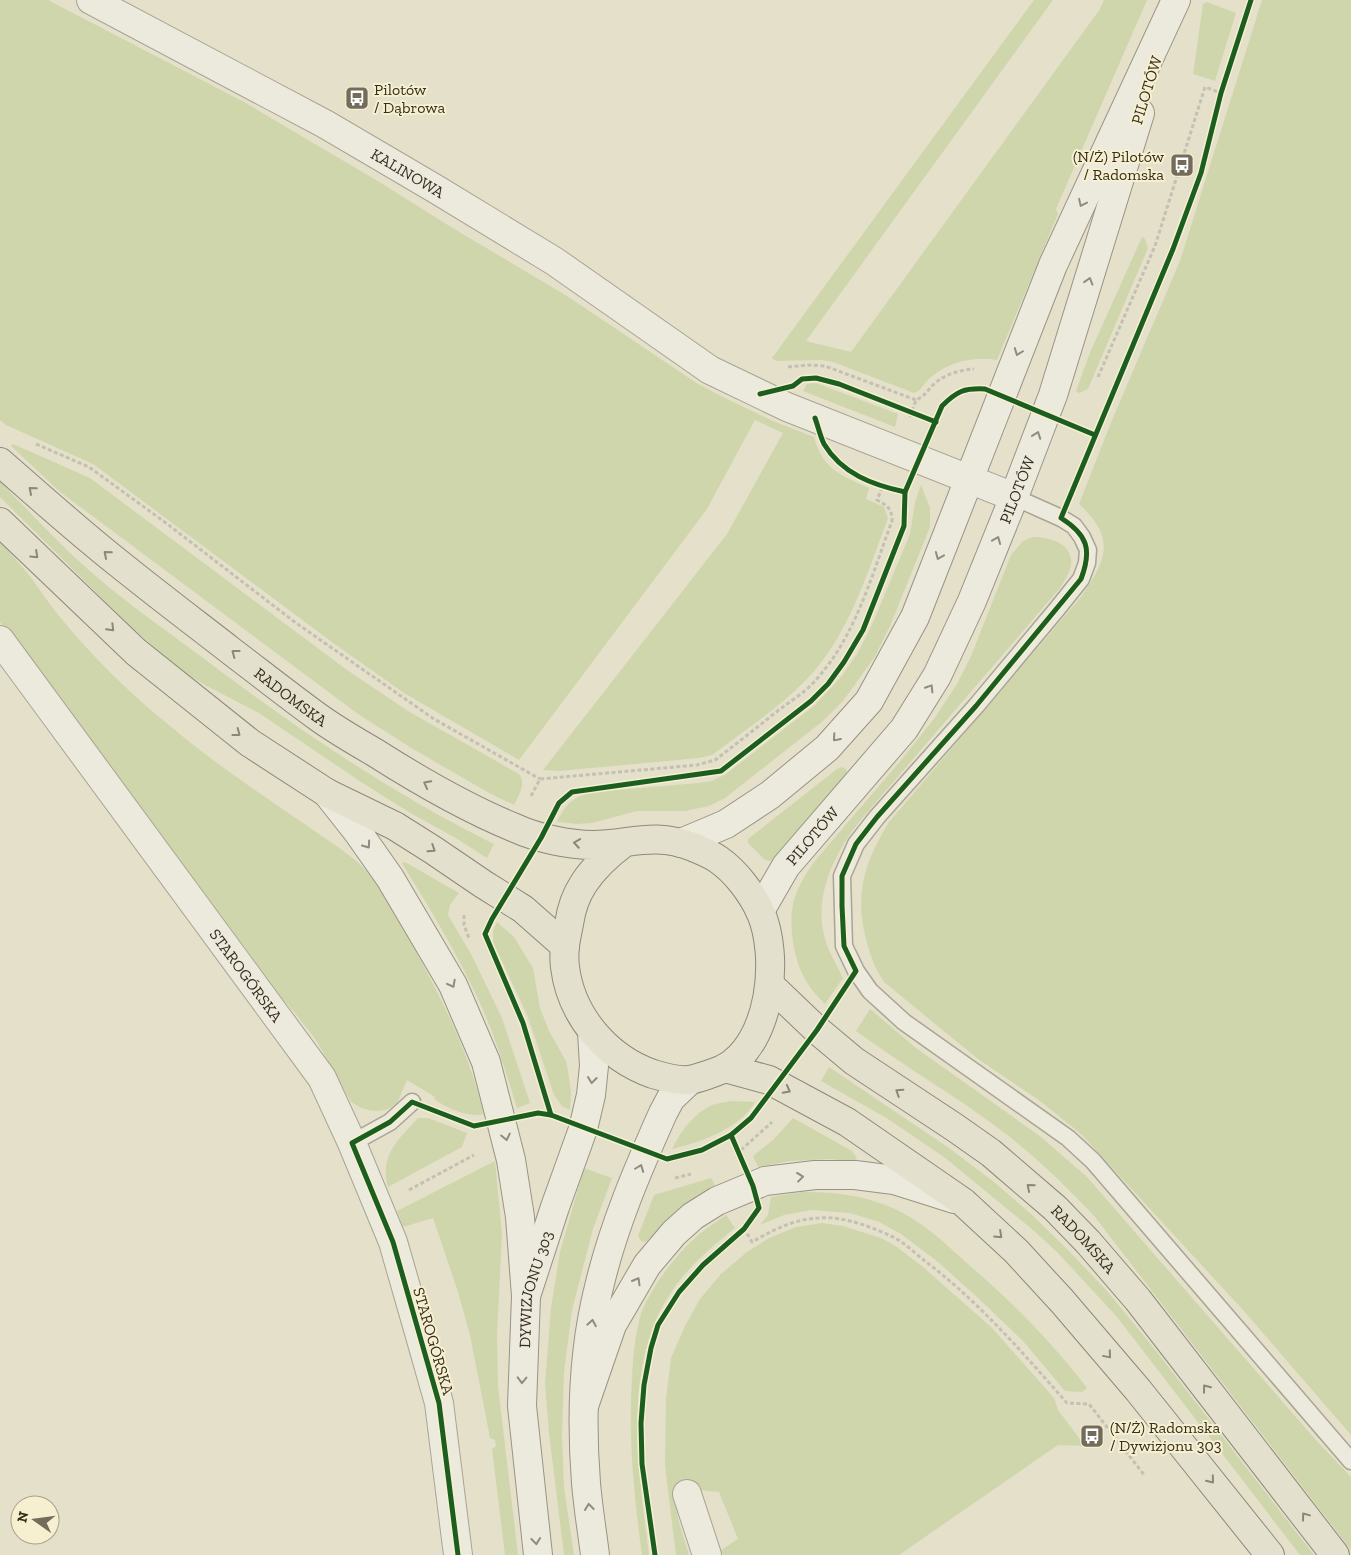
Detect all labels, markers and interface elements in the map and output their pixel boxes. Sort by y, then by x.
street label: PILOTÓW [1127,54,1166,127]
place label: Pilotów / Dąbrowa [374,80,446,117]
bus stop icon: Pilotów / Dąbrowa [344,85,370,111]
street label: KALINOWA [368,144,448,202]
place label: (N/Ż) Pilotów / Radomska [1073,147,1165,184]
bus stop icon: (N/Ż) Pilotów / Radomska [1169,152,1195,178]
one-way arrow [1078,198,1089,207]
one-way arrow [1083,277,1093,286]
one-way arrow [1014,347,1025,356]
one-way arrow [1031,432,1041,440]
street label: PILOTÓW [995,453,1039,526]
one-way arrow [29,487,38,496]
one-way arrow [991,536,1001,545]
one-way arrow [30,549,39,558]
one-way arrow [103,551,112,560]
one-way arrow [935,552,945,560]
one-way arrow [105,622,114,631]
one-way arrow [232,651,241,659]
street label: RADOMSKA [251,663,331,731]
one-way arrow [924,684,933,693]
one-way arrow [231,727,241,736]
one-way arrow [833,732,842,741]
one-way arrow [423,780,432,790]
street label: PILOTÓW [782,803,843,869]
one-way arrow [361,839,370,849]
one-way arrow [572,839,581,849]
one-way arrow [426,843,435,852]
street label: STAROGÓRSKA [205,925,287,1026]
one-way arrow [446,979,456,988]
one-way arrow [587,1076,598,1084]
one-way arrow [782,1084,791,1094]
one-way arrow [895,1088,904,1098]
one-way arrow [500,1132,511,1141]
one-way arrow [634,1164,644,1173]
one-way arrow [796,1172,804,1183]
one-way arrow [1027,1184,1036,1192]
street label: RADOMSKA [1047,1201,1120,1278]
street label: DYWIZJONU 303 [515,1228,557,1348]
one-way arrow [993,1229,1002,1238]
one-way arrow [631,1278,641,1287]
street label: STAROGÓRSKA [409,1285,458,1398]
one-way arrow [587,1319,597,1327]
one-way arrow [1103,1349,1112,1358]
one-way arrow [517,1376,527,1384]
one-way arrow [1203,1385,1211,1394]
place label: (N/Ż) Radomska / Dywizjonu 303 [1110,1418,1222,1455]
bus stop icon: (N/Ż) Radomska / Dywizjonu 303 [1079,1423,1105,1449]
one-way arrow [1206,1475,1215,1484]
north arrow [10,1495,60,1545]
one-way arrow [584,1502,595,1510]
text: N [13,1509,32,1524]
one-way arrow [1302,1512,1311,1522]
one-way arrow [530,1538,541,1546]

